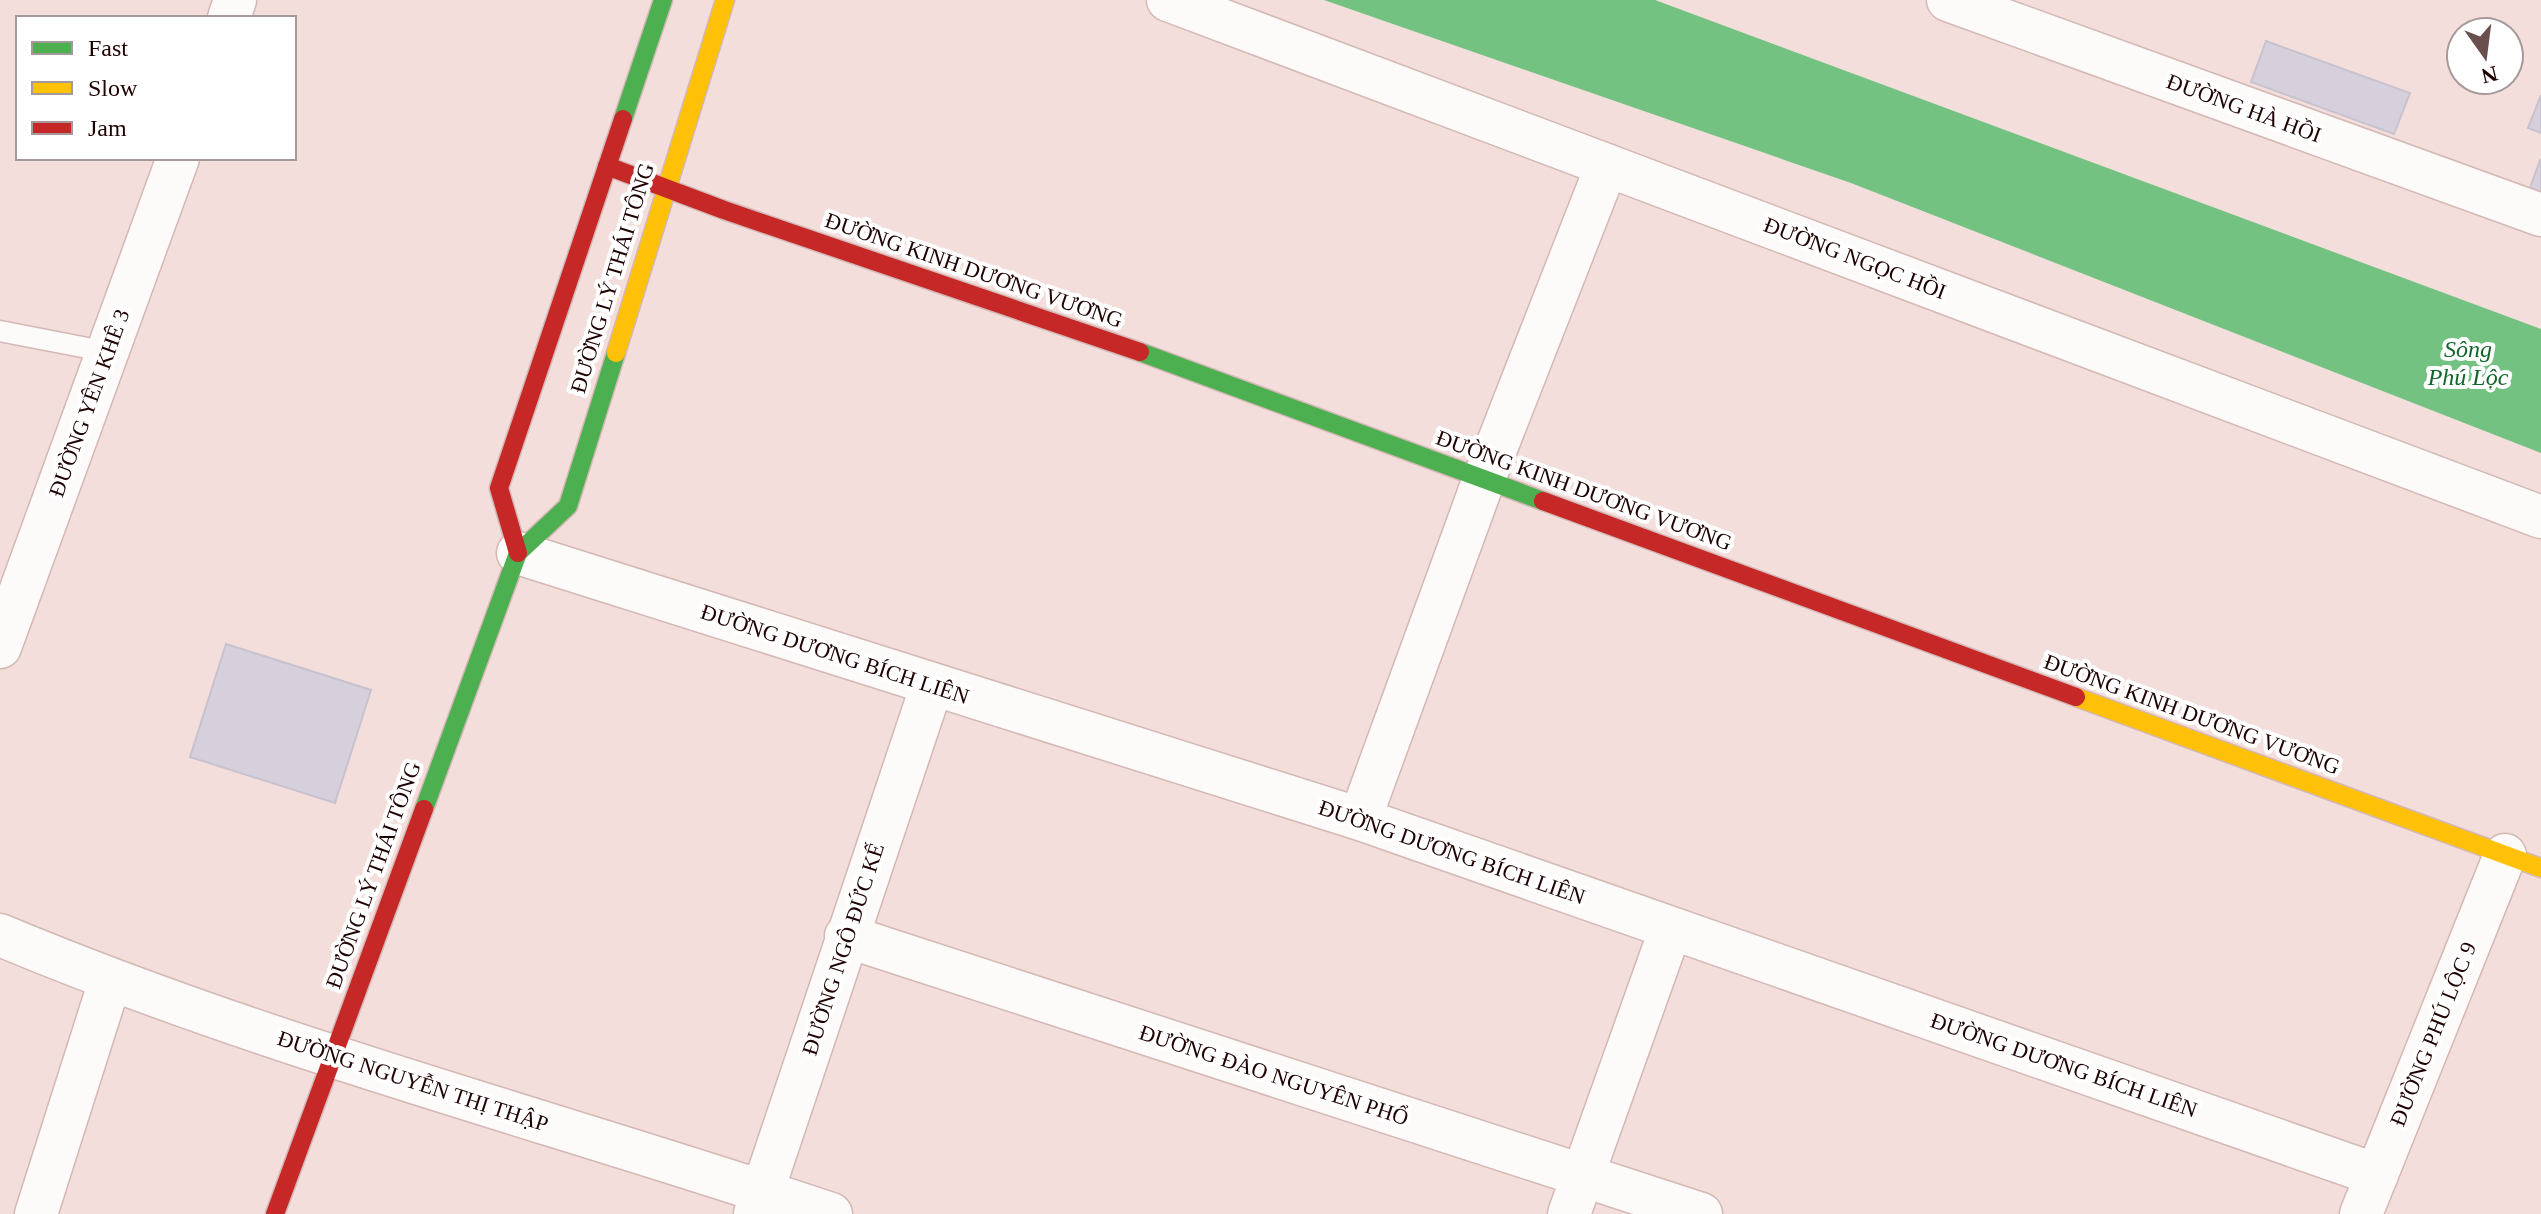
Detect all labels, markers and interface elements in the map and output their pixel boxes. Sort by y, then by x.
legend [16,16,296,160]
north arrow [2445,16,2525,96]
text: Fast [88,35,128,61]
text: N [2479,61,2500,89]
street label: ĐƯỜNG HÀ HỒI [2163,68,2325,148]
text: Slow [88,75,138,101]
text: Jam [88,115,127,141]
street label: ĐƯỜNG LÝ THÁI TÔNG [565,160,659,396]
street label: ĐƯỜNG KINH DƯƠNG VƯƠNG [822,207,1126,333]
street label: ĐƯỜNG NGỌC HỒI [1760,212,1950,304]
street label: ĐƯỜNG YÊN KHÊ 3 [43,306,135,500]
water label: Sông Phú Lộc [2427,336,2509,390]
street label: ĐƯỜNG KINH DƯƠNG VƯƠNG [1433,425,1735,555]
street label: ĐƯỜNG DƯƠNG BÍCH LIÊN [698,599,972,709]
street label: ĐƯỜNG KINH DƯƠNG VƯƠNG [2041,649,2343,779]
street label: ĐƯỜNG LÝ THÁI TÔNG [320,758,426,992]
street label: ĐƯỜNG DƯƠNG BÍCH LIÊN [1315,795,1589,909]
street label: ĐƯỜNG NGÔ ĐỨC KẾ [797,840,889,1058]
street label: ĐƯỜNG PHÚ LỘC 9 [2385,938,2481,1130]
street label: ĐƯỜNG DƯƠNG BÍCH LIÊN [1927,1008,2201,1122]
street label: ĐƯỜNG ĐÀO NGUYÊN PHỔ [1136,1020,1412,1130]
street label: ĐƯỜNG NGUYỄN THỊ THẬP [274,1025,552,1137]

